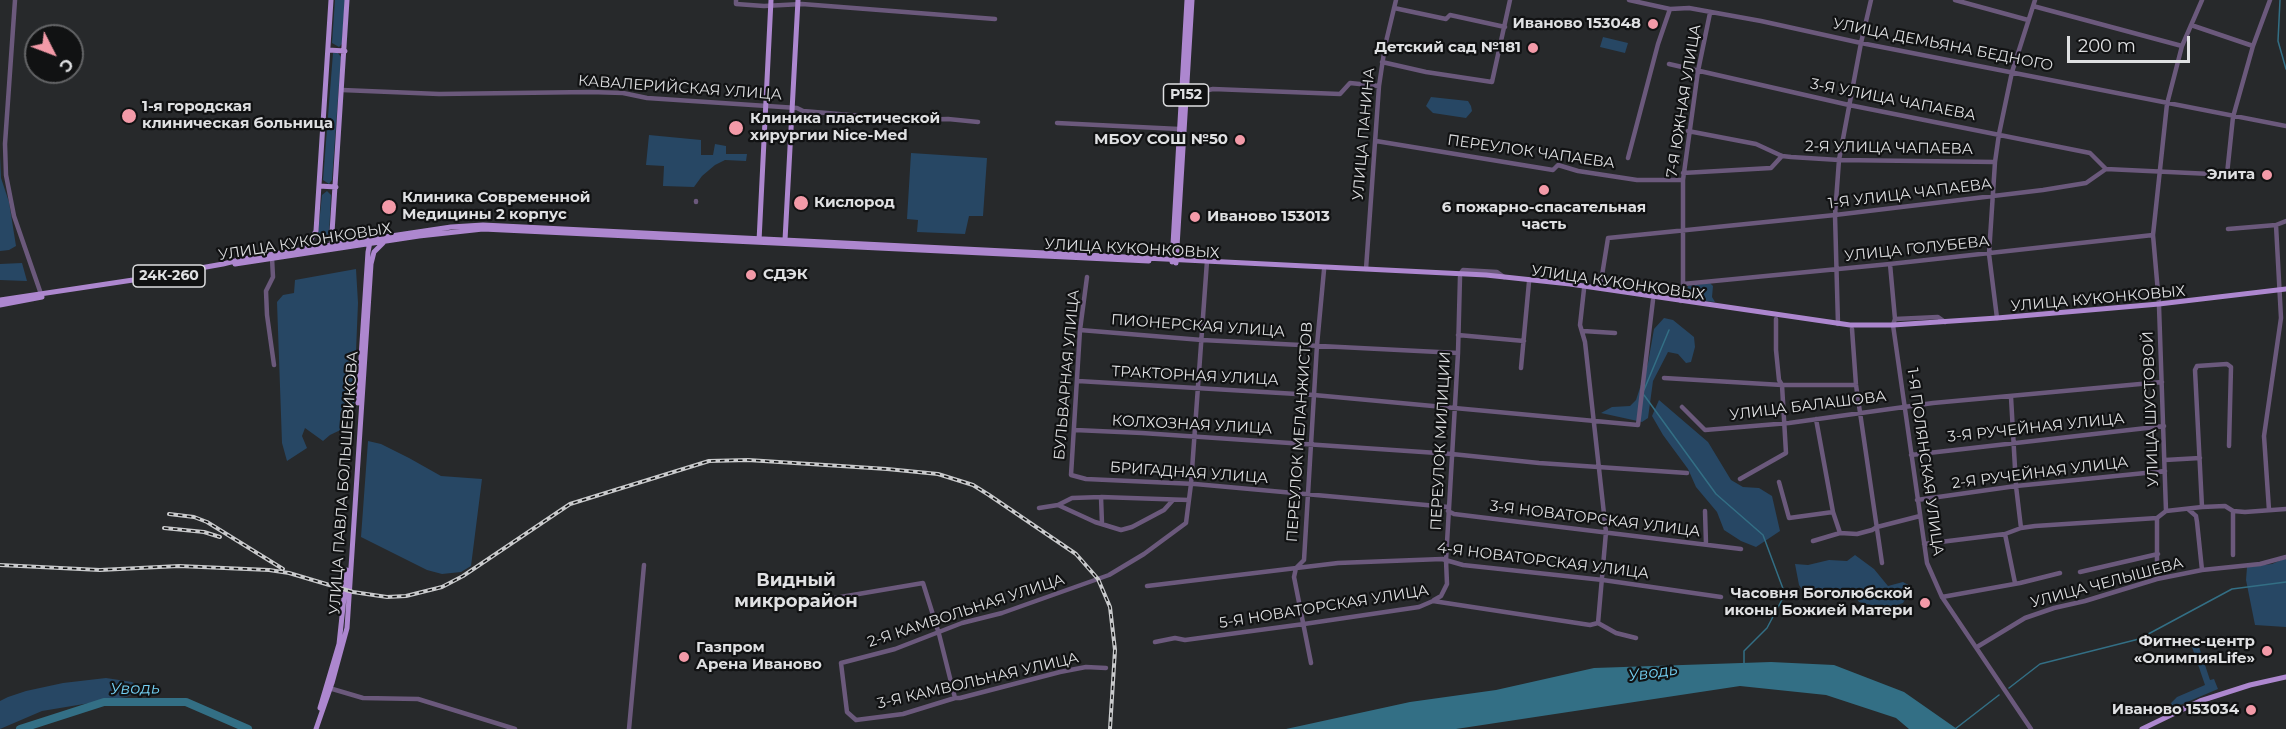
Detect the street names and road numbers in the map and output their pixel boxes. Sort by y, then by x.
street label: УЛИЦА ДЕМЬЯНА БЕДНОГО [1831,15,2055,75]
street label: 7-Я ЮЖНАЯ УЛИЦА [1663,23,1705,179]
street label: УЛИЦА ПАНИНА [1349,67,1379,201]
street label: КАВАЛЕРИЙСКАЯ УЛИЦА [577,72,783,104]
street label: 3-Я УЛИЦА ЧАПАЕВА [1809,75,1977,125]
road number: Р152 [1164,84,1208,106]
street label: ПЕРЕУЛОК ЧАПАЕВА [1446,131,1616,173]
street label: 2-Я УЛИЦА ЧАПАЕВА [1805,138,1973,158]
street label: 1-Я УЛИЦА ЧАПАЕВА [1827,175,1993,213]
street label: УЛИЦА КУКОНКОВЫХ [217,219,393,265]
street label: УЛИЦА ГОЛУБЕВА [1844,232,1990,266]
street label: УЛИЦА КУКОНКОВЫХ [1044,235,1220,263]
street label: УЛИЦА КУКОНКОВЫХ [1530,262,1706,304]
road number: 24К-260 [133,265,205,287]
street label: УЛИЦА КУКОНКОВЫХ [2010,282,2186,316]
street label: БУЛЬВАРНАЯ УЛИЦА [1051,289,1083,461]
street label: ПИОНЕРСКАЯ УЛИЦА [1110,311,1286,341]
street label: ПЕРЕУЛОК МЕЛАНЖИСТОВ [1283,321,1317,543]
street label: УЛИЦА ШУСТОВОЙ [2139,331,2163,487]
street label: УЛИЦА ПАВЛА БОЛЬШЕВИКОВА [326,351,362,615]
street label: ПЕРЕУЛОК МИЛИЦИИ [1427,351,1455,531]
street label: ТРАКТОРНАЯ УЛИЦА [1111,363,1279,389]
street label: 1-Я ПОЛЯНСКАЯ УЛИЦА [1903,367,1947,557]
street label: УЛИЦА БАЛАШОВА [1728,387,1888,425]
street label: 3-Я РУЧЕЙНАЯ УЛИЦА [1947,410,2125,446]
street label: КОЛХОЗНАЯ УЛИЦА [1111,412,1273,438]
street label: 2-Я РУЧЕЙНАЯ УЛИЦА [1951,453,2129,493]
street label: БРИГАДНАЯ УЛИЦА [1109,458,1269,488]
street label: 3-Я НОВАТОРСКАЯ УЛИЦА [1489,497,1701,541]
street label: 4-Я НОВАТОРСКАЯ УЛИЦА [1436,539,1650,583]
street label: УЛИЦА ЧЕЛЫШЕВА [2029,554,2185,612]
street label: 2-Я КАМВОЛЬНАЯ УЛИЦА [865,571,1067,651]
street label: 5-Я НОВАТОРСКАЯ УЛИЦА [1218,582,1430,632]
street label: 3-Я КАМВОЛЬНАЯ УЛИЦА [876,649,1080,713]

